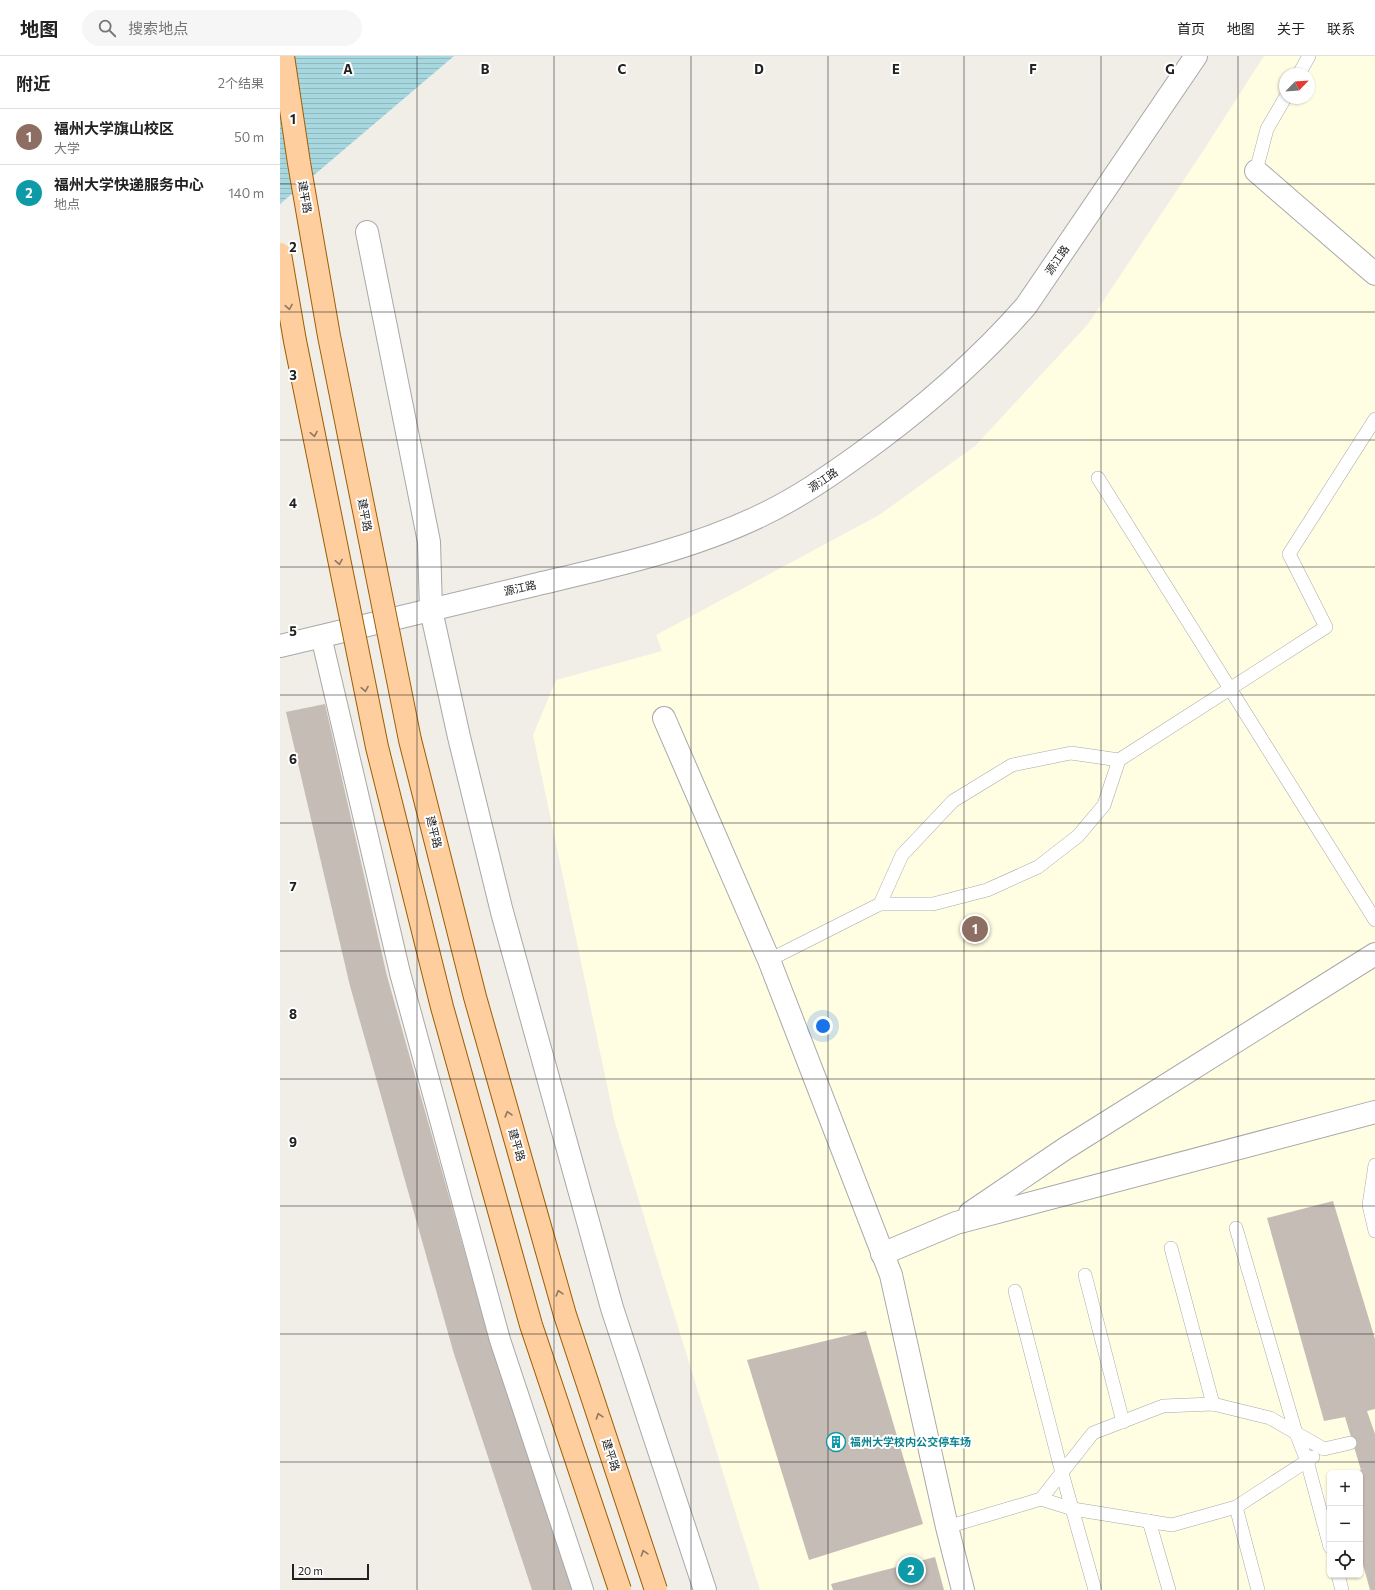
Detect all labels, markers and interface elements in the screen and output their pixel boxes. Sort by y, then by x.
search box [82,10,362,46]
text: 地图 [20,17,58,40]
icon: search [96,17,118,39]
text: 搜索地点 [128,19,188,37]
text: 首页 [1177,20,1205,37]
text: 地图 [1227,20,1255,37]
text: 关于 [1277,20,1305,37]
text: 联系 [1327,20,1355,37]
text: A [343,61,353,77]
text: B [481,61,490,77]
text: C [618,61,627,77]
text: D [754,61,764,77]
text: E [892,61,900,77]
text: F [1029,61,1037,77]
text: G [1165,61,1175,77]
north arrow [1279,68,1315,104]
text: 附近 [16,73,50,94]
text: 2个结果 [218,75,264,91]
text: 1 [290,111,296,127]
text: 福州大学旗山校区 [54,119,174,137]
text: 1 [26,129,32,145]
text: 50 m [234,129,264,145]
text: 大学 [54,140,80,156]
text: 福州大学快递服务中心 [54,175,204,193]
street label: 建平路 [296,180,315,214]
text: 2 [25,185,33,201]
text: 140 m [228,185,264,201]
text: 地点 [54,196,80,212]
text: 2 [289,239,297,255]
street label: 源江路 [1042,242,1071,277]
one-way arrow [284,304,293,310]
text: 3 [289,367,297,383]
one-way arrow [309,431,317,437]
street label: 源江路 [805,465,840,494]
text: 4 [289,495,297,511]
street label: 建平路 [356,497,375,532]
one-way arrow [335,559,343,565]
street label: 源江路 [502,577,537,598]
text: 5 [289,623,297,639]
one-way arrow [361,686,369,692]
text: 6 [289,751,297,767]
street label: 建平路 [424,814,445,849]
text: 7 [289,878,297,894]
pin: 1 [962,914,988,944]
text: 8 [289,1006,297,1022]
your location [813,1016,833,1036]
one-way arrow [504,1110,513,1117]
street label: 建平路 [507,1127,528,1163]
text: 9 [289,1134,297,1150]
one-way arrow [555,1289,564,1296]
one-way arrow [595,1413,604,1420]
building icon: 福州大学校内公交停车场 [825,1431,847,1453]
place label: 福州大学校内公交停车场 [850,1435,971,1448]
street label: 建平路 [600,1437,623,1473]
map controls [1327,1470,1363,1578]
button: + [1327,1470,1363,1506]
button: − [1327,1506,1363,1542]
button: locate [1327,1542,1363,1578]
one-way arrow [640,1550,649,1557]
pin: 2 [898,1555,924,1585]
scale bar [292,1562,369,1581]
text: 20 m [298,1564,323,1577]

